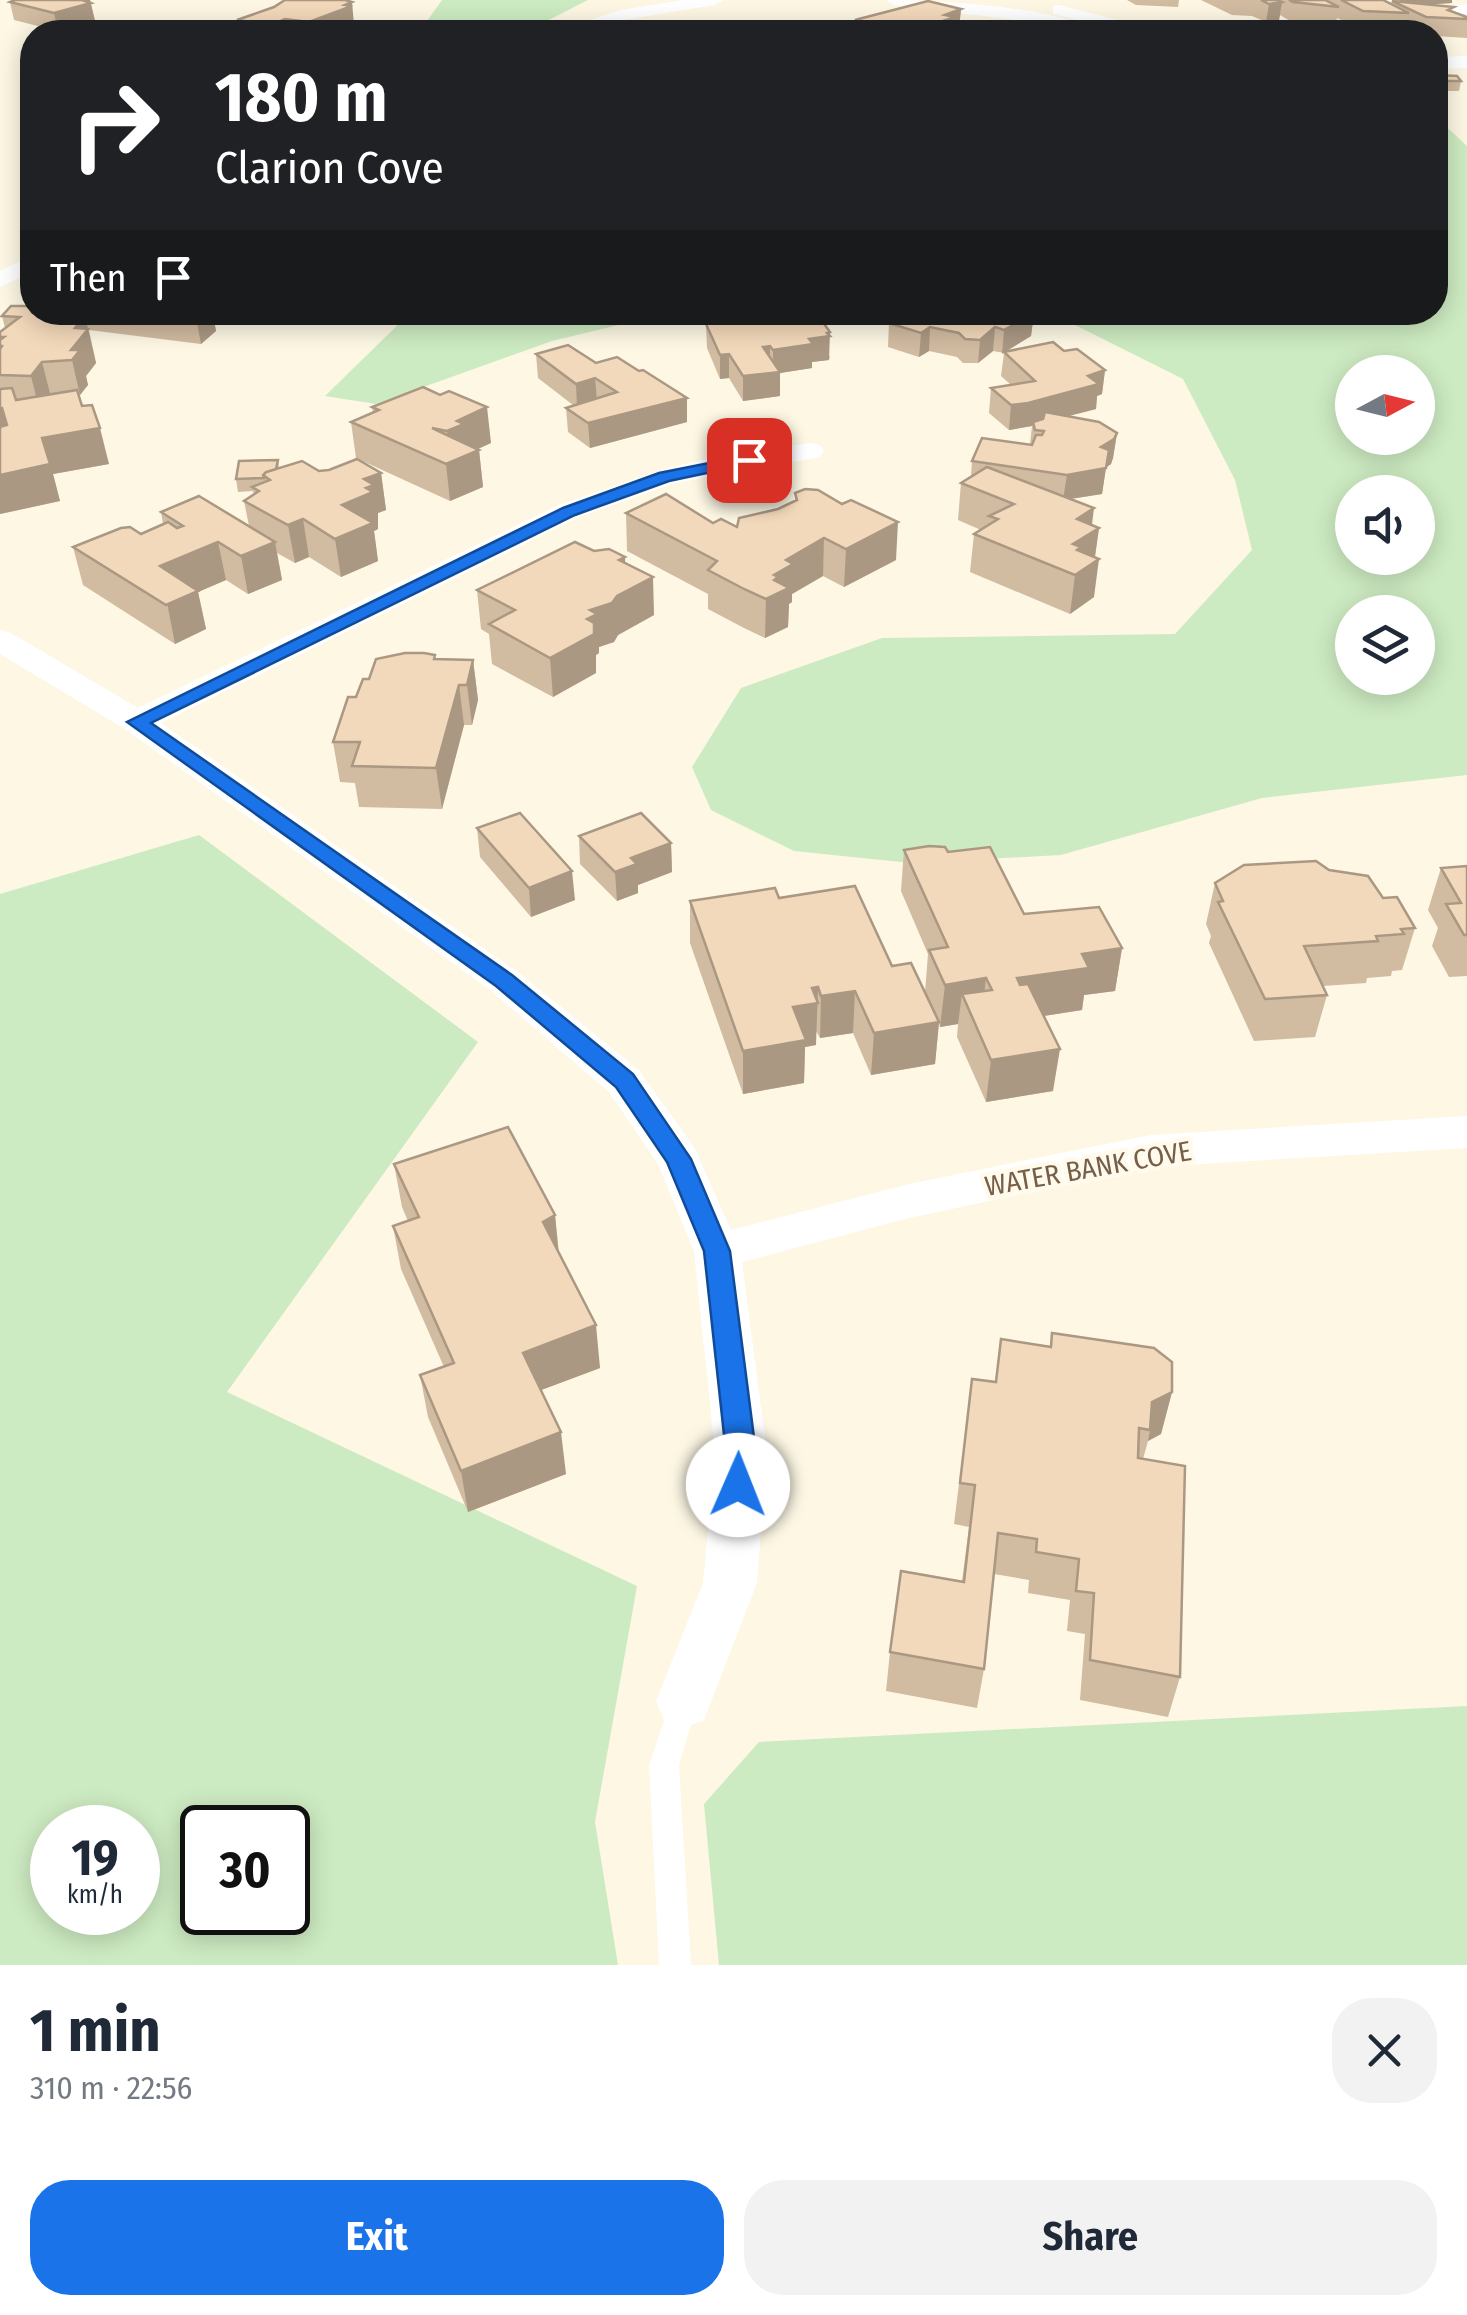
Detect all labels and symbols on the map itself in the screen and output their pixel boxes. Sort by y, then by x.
north arrow [1335,355,1435,455]
pin [707,418,792,503]
street label: WATER BANK COVE [982,1134,1194,1203]
position arrow [686,1433,790,1537]
speed limit sign: 30 [180,1805,310,1935]

